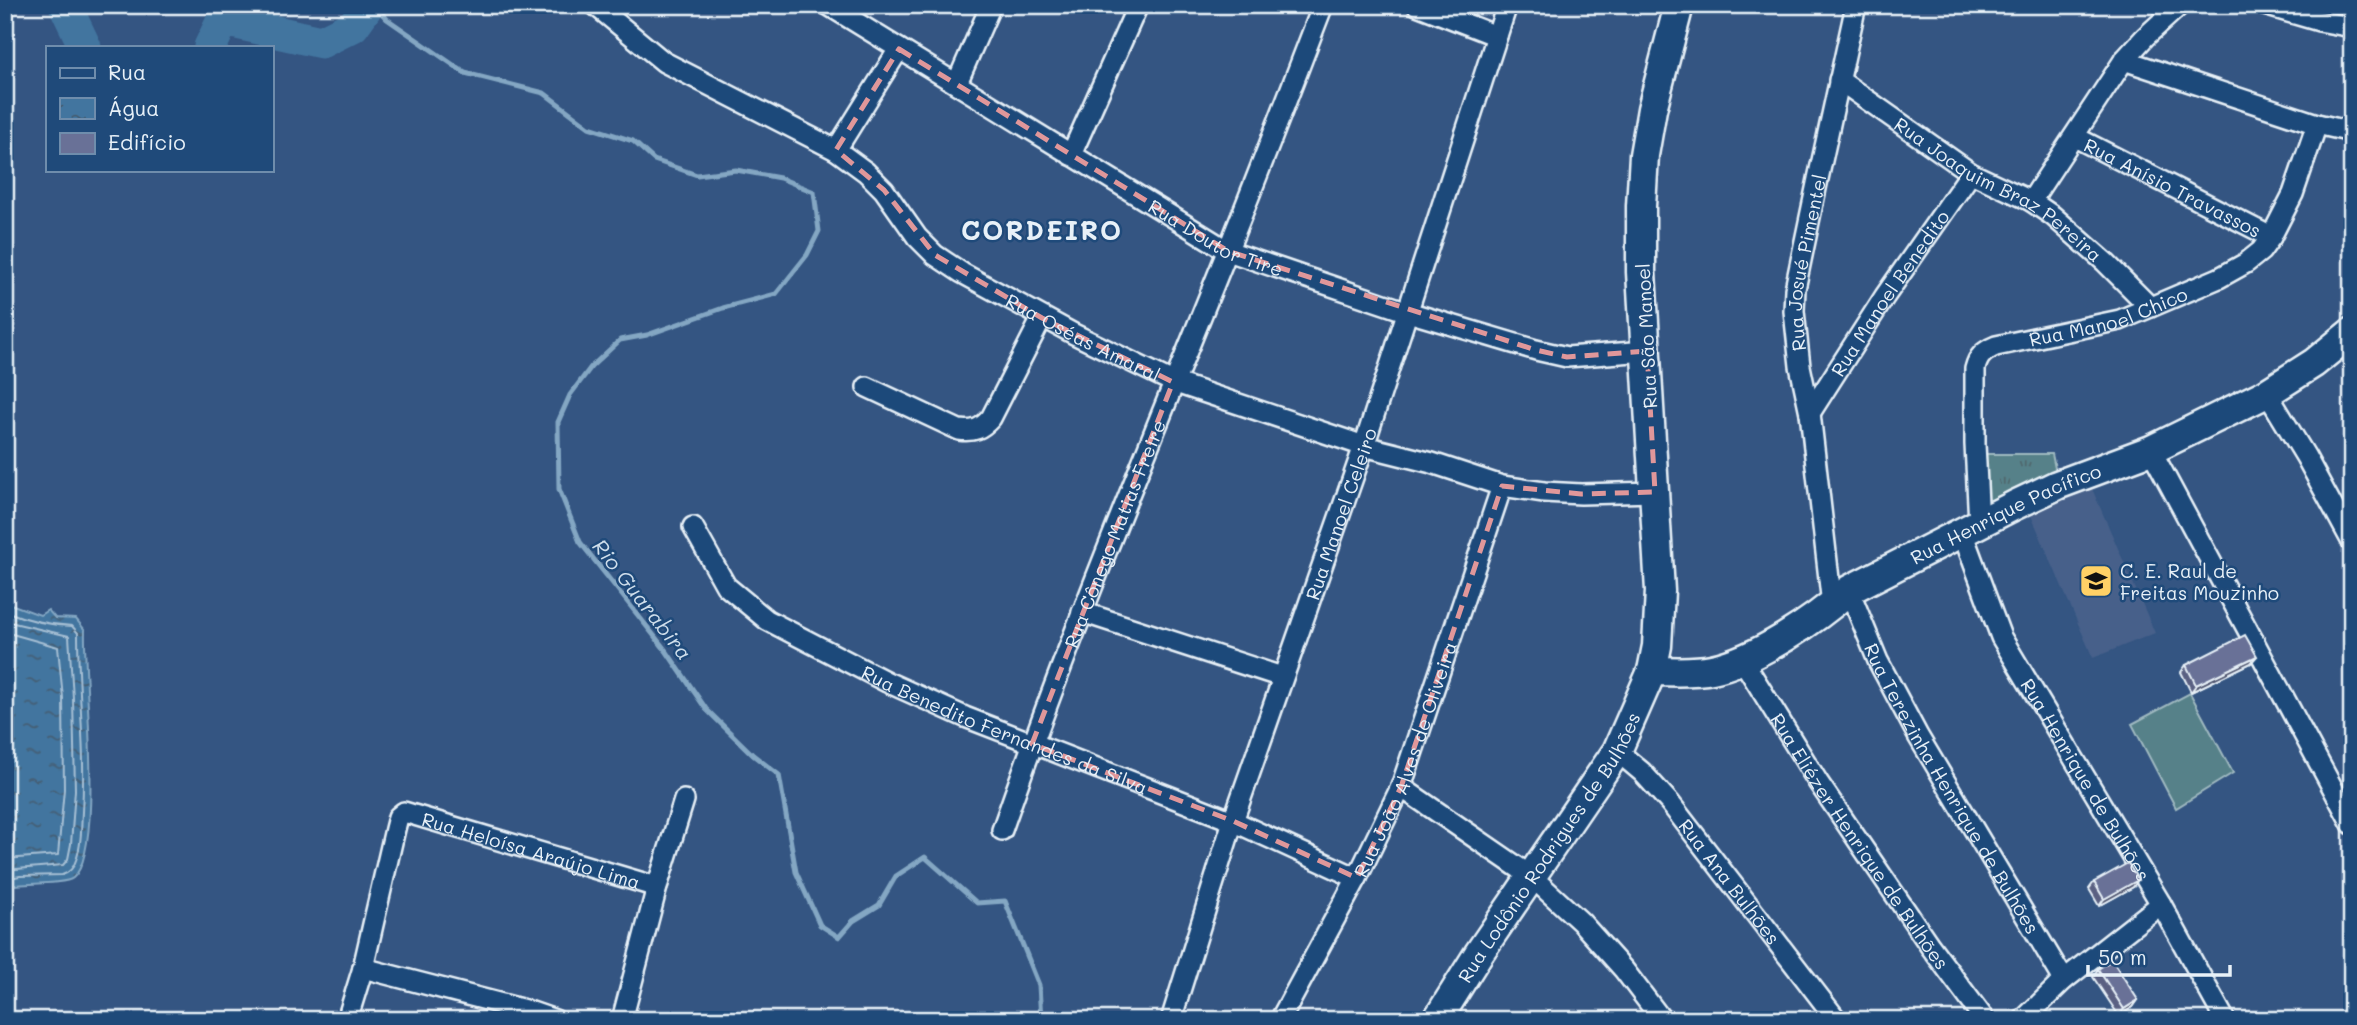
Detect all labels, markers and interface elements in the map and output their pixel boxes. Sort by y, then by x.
legend [46,46,273,172]
text: Rua [108,58,146,85]
text: Água [108,94,159,121]
street label: Rua Joaquim Braz Pereira [1890,111,2108,267]
text: Edifício [108,128,186,155]
street label: Rua Anísio Travassos [2080,131,2266,243]
street label: Rua Josué Pimentel [1782,172,1831,353]
street label: Rua Doutor Tire [1144,193,1287,281]
street label: Rua Manoel Benedito [1824,205,1954,381]
district label: CORDEIRO [961,213,1123,247]
street label: Rua São Manoel [1630,263,1662,409]
street label: Rua Manoel Chico [2027,280,2191,351]
street label: Rua Oséas Amaral [1002,287,1165,387]
street label: Rua Cônego Matias Freire [1058,416,1171,651]
street label: Rua Manoel Celeiro [1299,424,1382,603]
street label: Rua Henrique Pacífico [1906,457,2104,569]
water label: Rio Guarabira [587,533,699,665]
place label: C. E. Raul de Freitas Mouzinho [2120,558,2279,605]
school or university icon: C. E. Raul de Freitas Mouzinho [2077,562,2115,600]
street label: Rua João Alves de Oliveira [1347,638,1462,881]
street label: Rua Terezinha Henrique de Bulhões [1859,639,2046,938]
street label: Rua Benedito Fernandes da Silva [858,659,1151,799]
street label: Rua Henrique de Bulhões [2016,673,2157,885]
street label: Rua Lodônio Rodrigues de Bulhões [1451,708,1645,987]
street label: Rua Eliézer Henrique de Bulhões [1766,708,1955,974]
street label: Rua Heloísa Araújo Lima [419,806,643,894]
street label: Rua Ana Bulhões [1674,813,1786,949]
scale bar [2088,934,2229,978]
text: 50 m [2098,943,2147,970]

